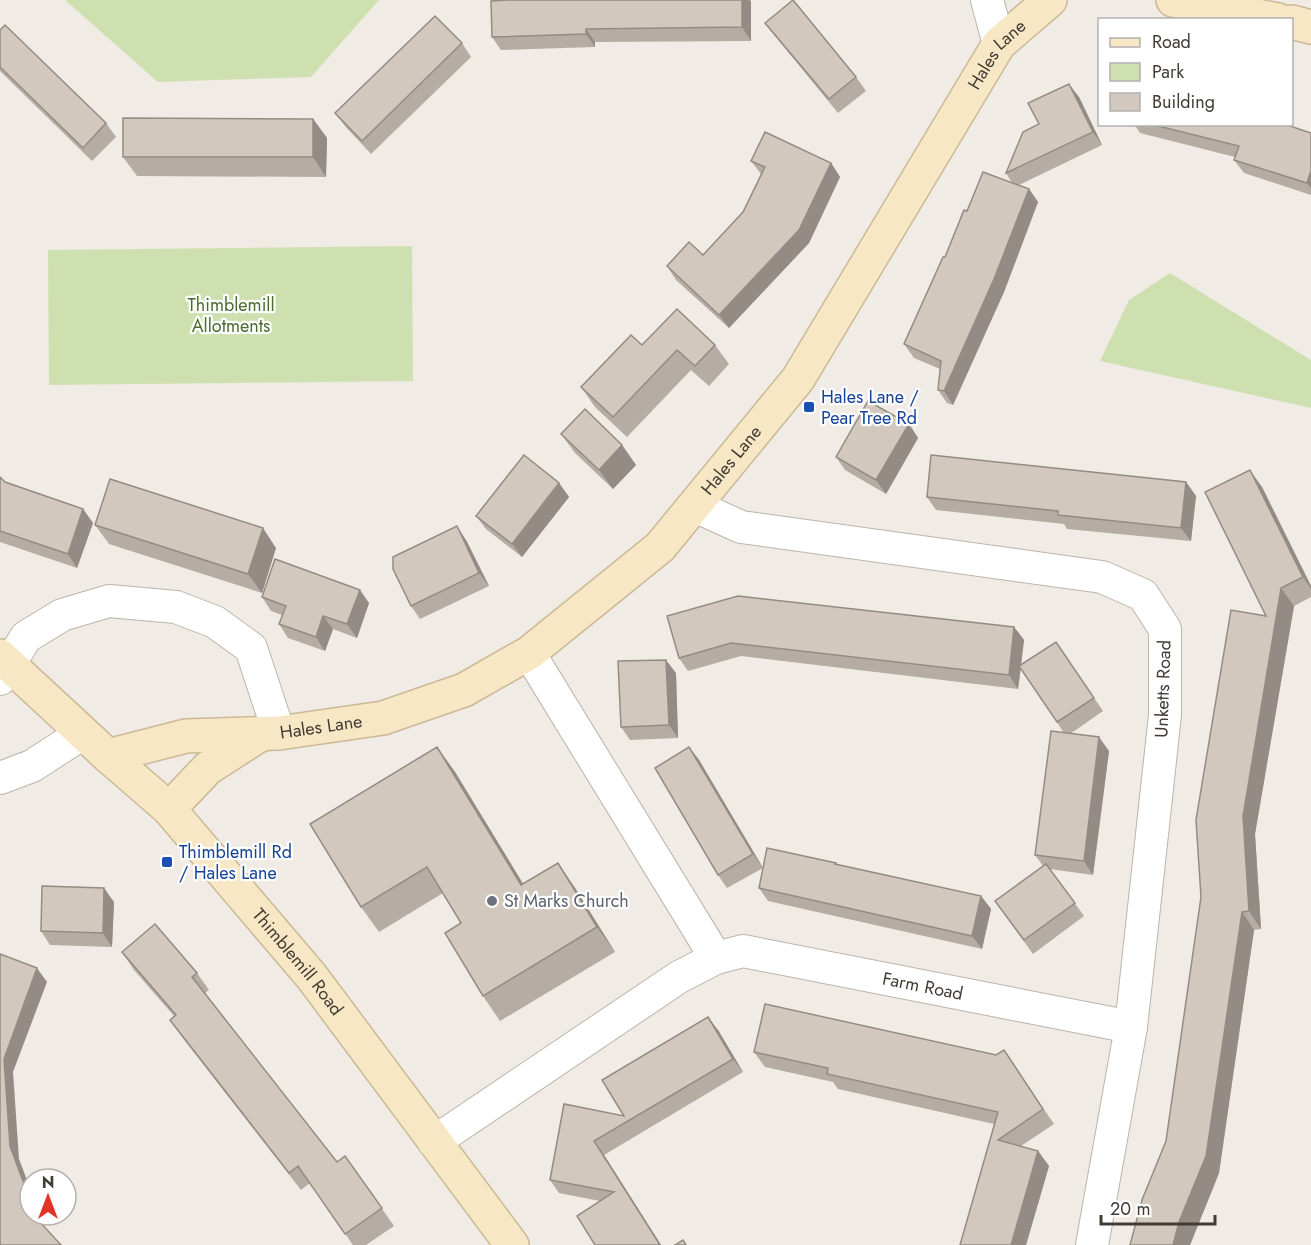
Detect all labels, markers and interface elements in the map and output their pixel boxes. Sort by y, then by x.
street label: Hales Lane [961,13,1032,95]
legend [1098,18,1293,126]
text: Road [1152,29,1191,55]
text: Park [1152,59,1184,85]
text: Building [1152,89,1215,115]
park label: Thimblemill Allotments [187,292,275,339]
place label: Hales Lane / Pear Tree Rd [821,384,919,431]
marker: Hales Lane / Pear Tree Rd [802,400,816,414]
street label: Hales Lane [695,420,768,501]
street label: Unketts Road [1148,640,1178,738]
street label: Hales Lane [278,708,364,746]
place label: Thimblemill Rd / Hales Lane [179,839,292,886]
marker: Thimblemill Rd / Hales Lane [160,855,174,869]
place label: St Marks Church [504,888,629,914]
marker: St Marks Church [485,894,499,908]
street label: Thimblemill Road [246,903,349,1021]
street label: Farm Road [880,966,965,1007]
north arrow [18,1167,78,1227]
text: N [42,1171,54,1194]
scale bar [1101,1188,1215,1226]
text: 20 m [1110,1196,1150,1222]

